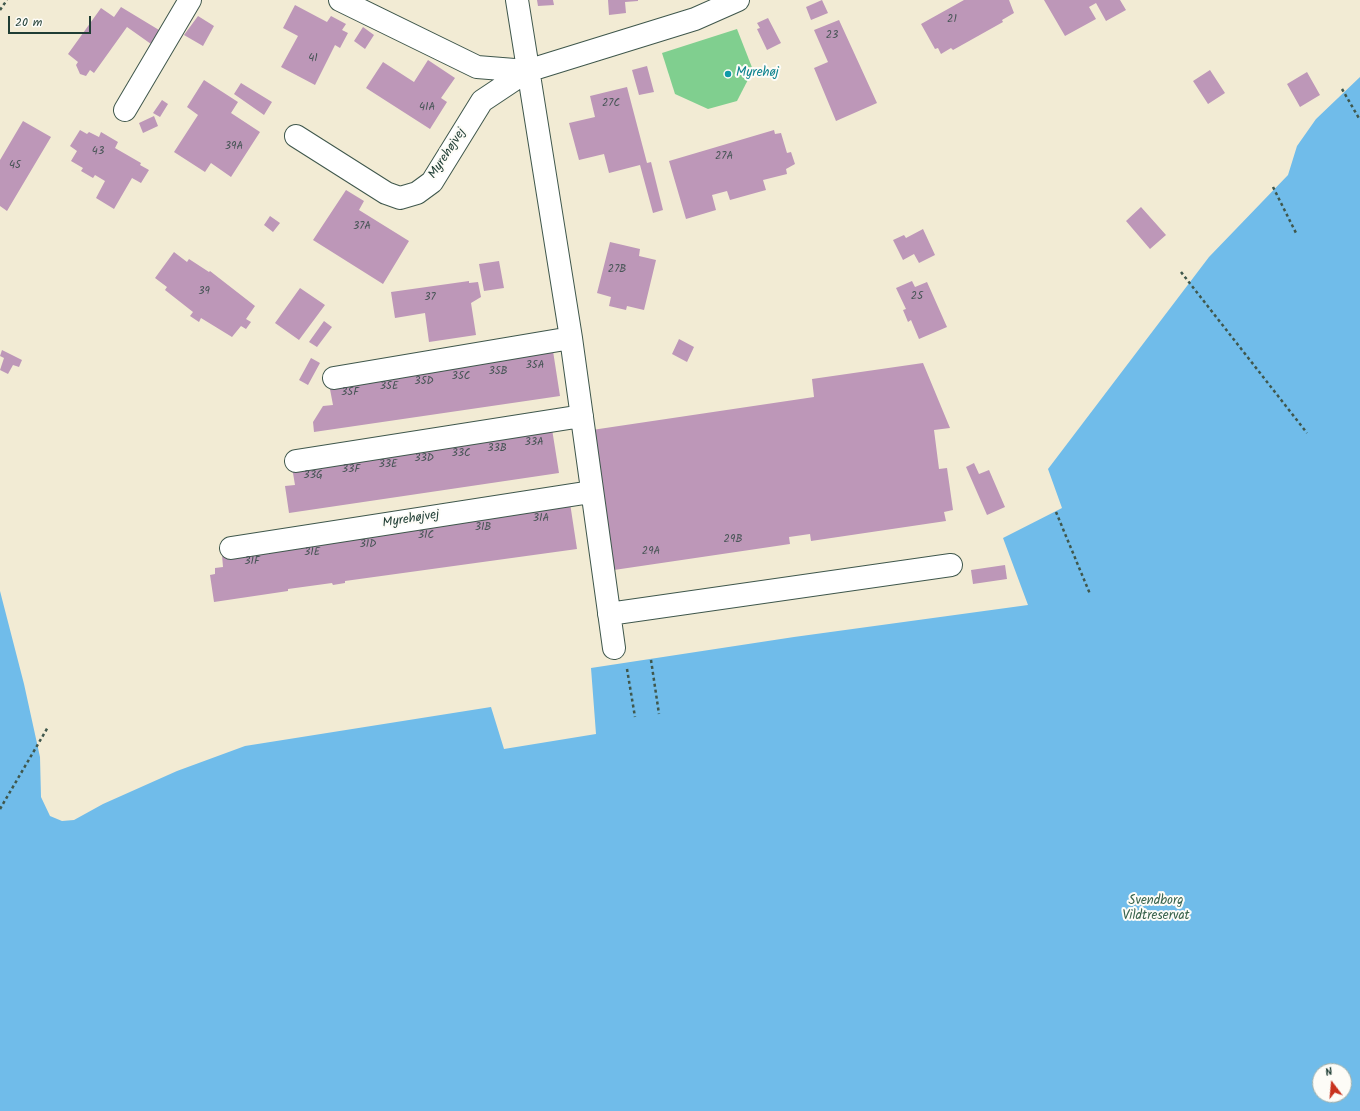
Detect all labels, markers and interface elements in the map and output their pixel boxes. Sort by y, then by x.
scale bar [10,8,93,34]
text: 20 m [15,13,42,32]
house number: 21 [947,13,957,27]
house number: 23 [826,29,838,43]
house number: 41 [308,52,318,66]
place label: Myrehøj [736,66,779,82]
marker: Myrehøj [723,69,733,79]
house number: 27C [602,97,620,111]
house number: 41A [419,101,435,115]
street label: Myrehøjvej [426,126,470,182]
house number: 39A [225,140,243,154]
house number: 43 [92,145,104,159]
house number: 27A [715,150,733,164]
house number: 45 [9,159,21,173]
house number: 37A [353,220,371,234]
house number: 27B [608,263,626,277]
house number: 39 [198,285,210,299]
house number: 25 [911,290,923,304]
house number: 37 [424,291,436,305]
house number: 35A [526,359,544,373]
house number: 35B [488,365,508,379]
house number: 35C [452,370,470,384]
house number: 35D [414,375,434,389]
house number: 35E [380,380,398,394]
house number: 35F [341,386,359,400]
house number: 33A [524,436,544,450]
house number: 33B [487,442,507,456]
house number: 33C [451,447,471,461]
house number: 33D [414,452,434,466]
house number: 33E [379,458,397,472]
house number: 33F [342,463,360,477]
house number: 33G [303,469,323,483]
street label: Myrehøjvej [381,508,441,532]
house number: 31A [533,512,549,526]
house number: 31B [475,521,491,535]
house number: 31C [418,529,434,543]
house number: 29B [724,533,742,547]
house number: 31D [360,538,376,552]
house number: 29A [642,545,660,559]
house number: 31E [304,546,320,560]
house number: 31F [244,555,260,569]
park label: Svendborg Vildtreservat [1122,894,1190,925]
north arrow [1312,1063,1352,1103]
text: N [1323,1063,1335,1082]

